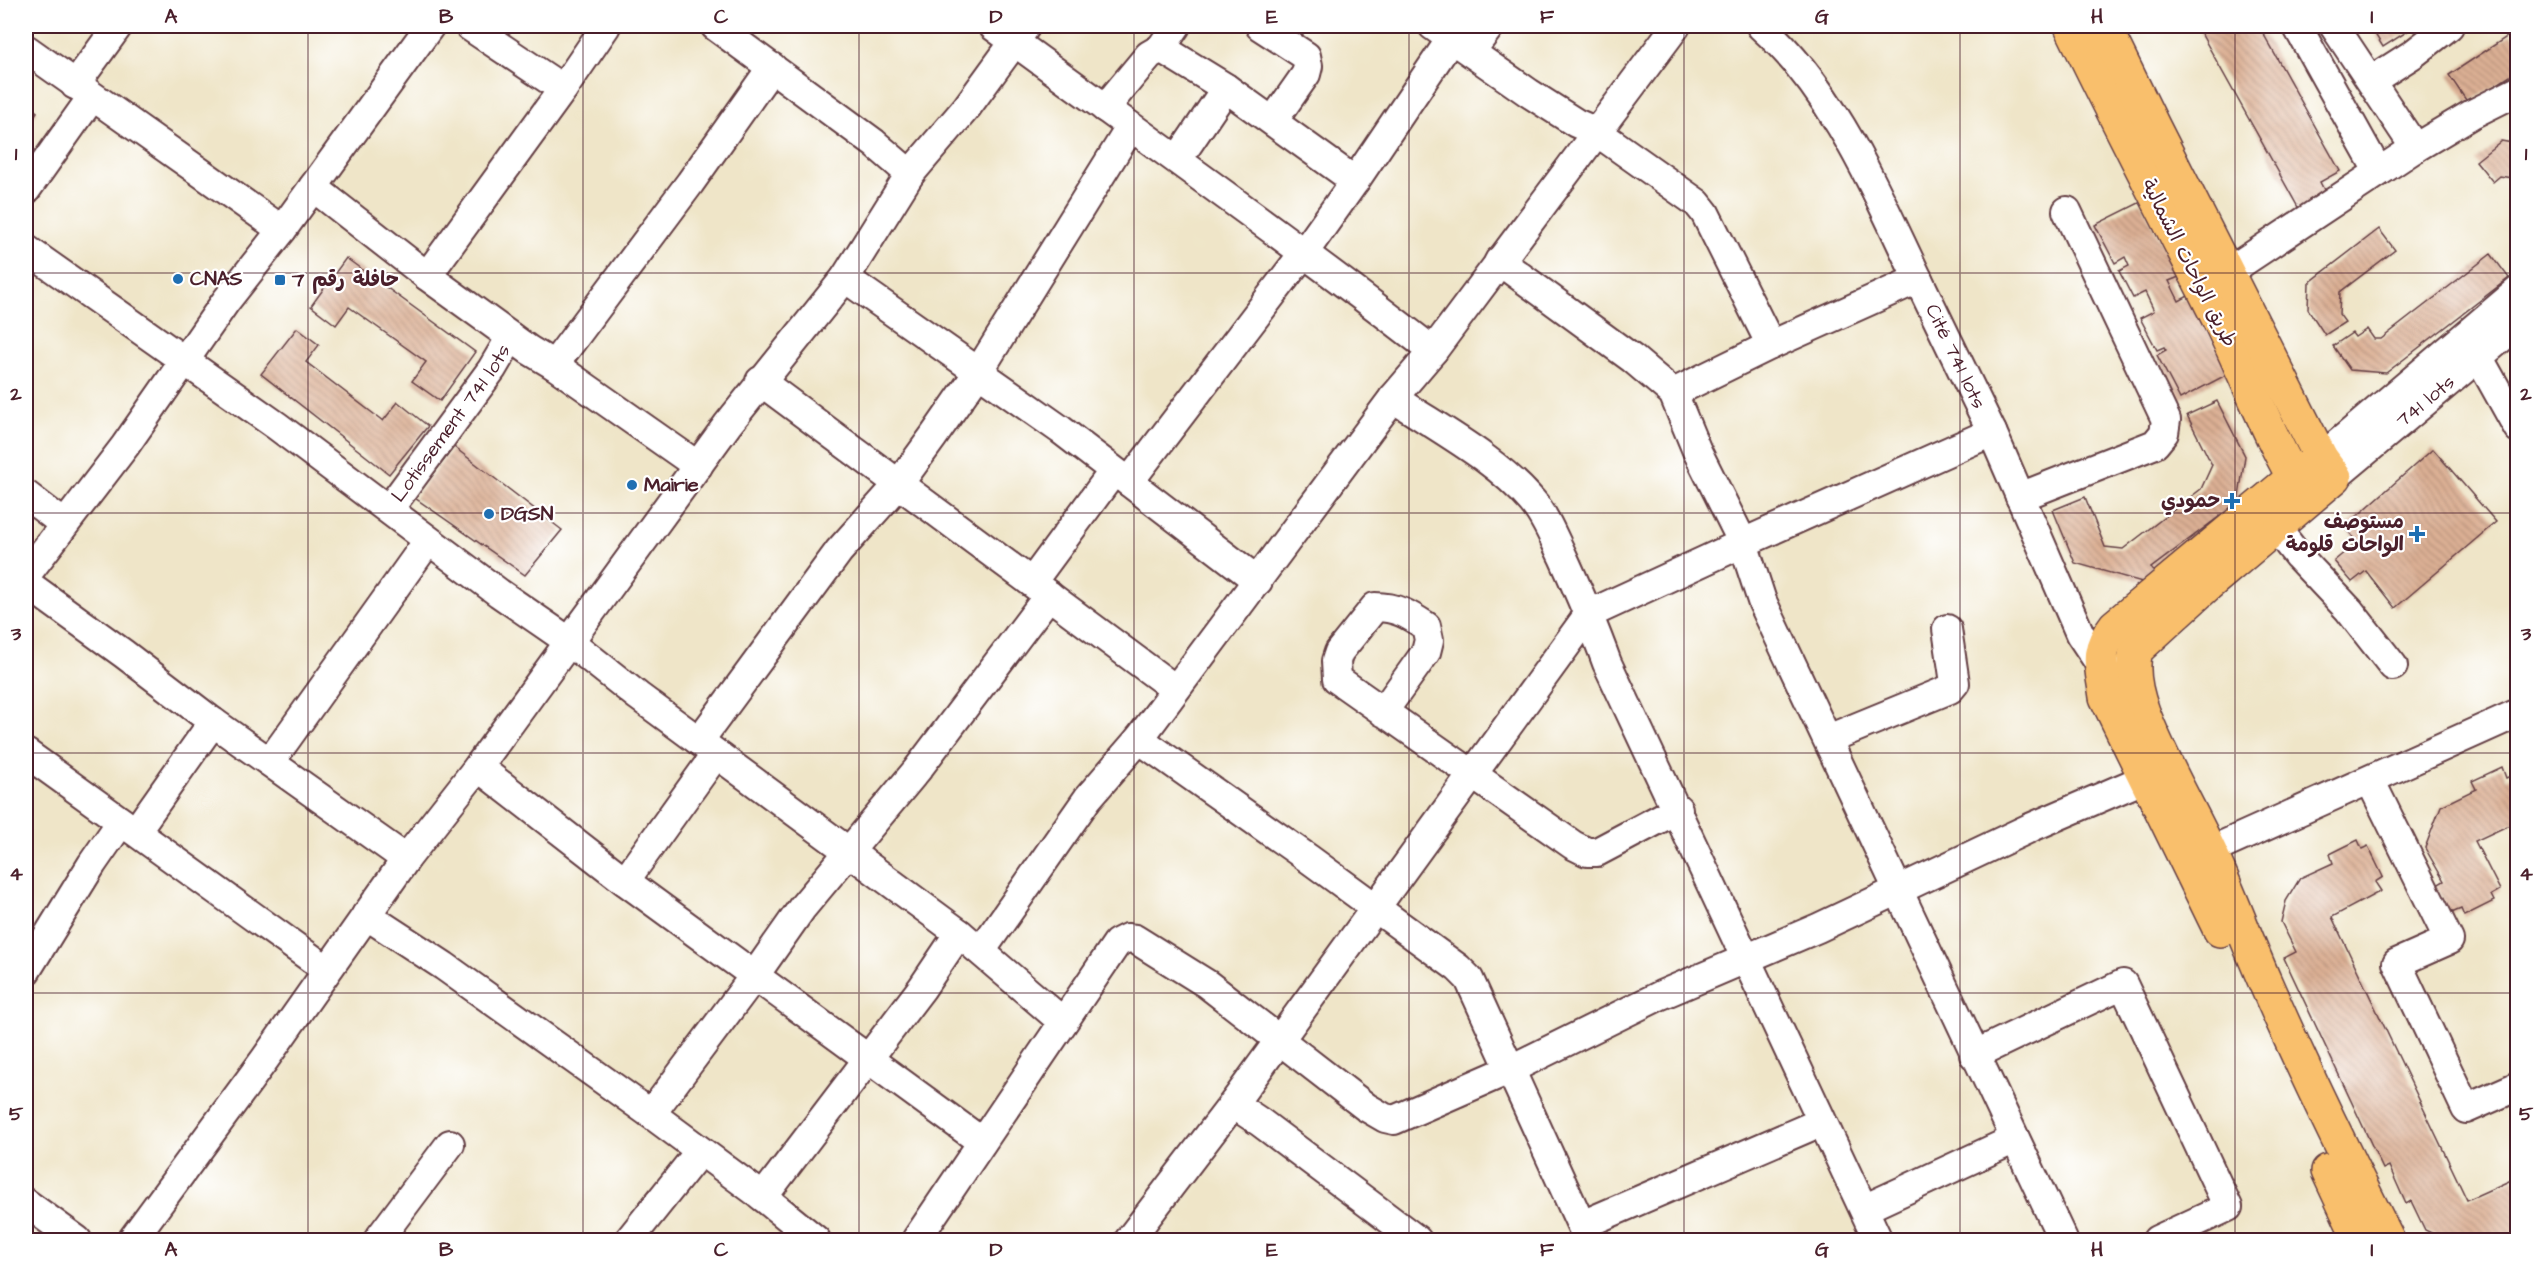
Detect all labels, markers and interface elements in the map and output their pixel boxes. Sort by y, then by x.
text: A [165,3,178,31]
text: B [439,3,454,31]
text: C [714,3,729,31]
text: D [990,3,1003,31]
text: E [1266,3,1278,31]
text: F [1540,3,1555,31]
text: G [1815,3,1829,31]
text: H [2091,3,2103,31]
text: I [2370,3,2374,31]
text: 1 [15,140,18,168]
text: 1 [2525,140,2528,168]
street label: طريق الواحات الشمالية [2134,174,2244,352]
place label: CNAS [190,265,243,293]
place label: حافلة رقم 7 [291,266,399,294]
marker: CNAS [171,272,185,286]
marker: حافلة رقم 7 [273,273,287,287]
street label: Cité 741 lots [1918,299,1993,413]
street label: Lotissement 741 lots [385,339,518,508]
street label: 741 lots [2390,368,2461,434]
text: 2 [9,380,22,408]
text: 2 [2519,380,2532,408]
place label: Mairie [644,471,699,499]
marker: Mairie [625,478,639,492]
place label: حمودي [2161,487,2220,516]
marker: حمودي [2225,494,2239,508]
place label: DGSN [501,500,554,528]
marker: DGSN [482,507,496,521]
place label: مستوصف الواحات قلومة [2285,508,2404,559]
marker: مستوصف الواحات قلومة [2408,525,2426,543]
text: 3 [10,620,22,648]
text: 3 [2520,620,2532,648]
text: 4 [9,860,23,888]
text: 4 [2519,860,2533,888]
text: 5 [9,1100,24,1128]
text: 5 [2519,1100,2534,1128]
text: A [165,1236,178,1264]
text: B [439,1236,454,1264]
text: C [714,1236,729,1264]
text: D [990,1236,1003,1264]
text: E [1266,1236,1278,1264]
text: F [1540,1236,1555,1264]
text: G [1815,1236,1829,1264]
text: H [2091,1236,2103,1264]
text: I [2370,1236,2374,1264]

